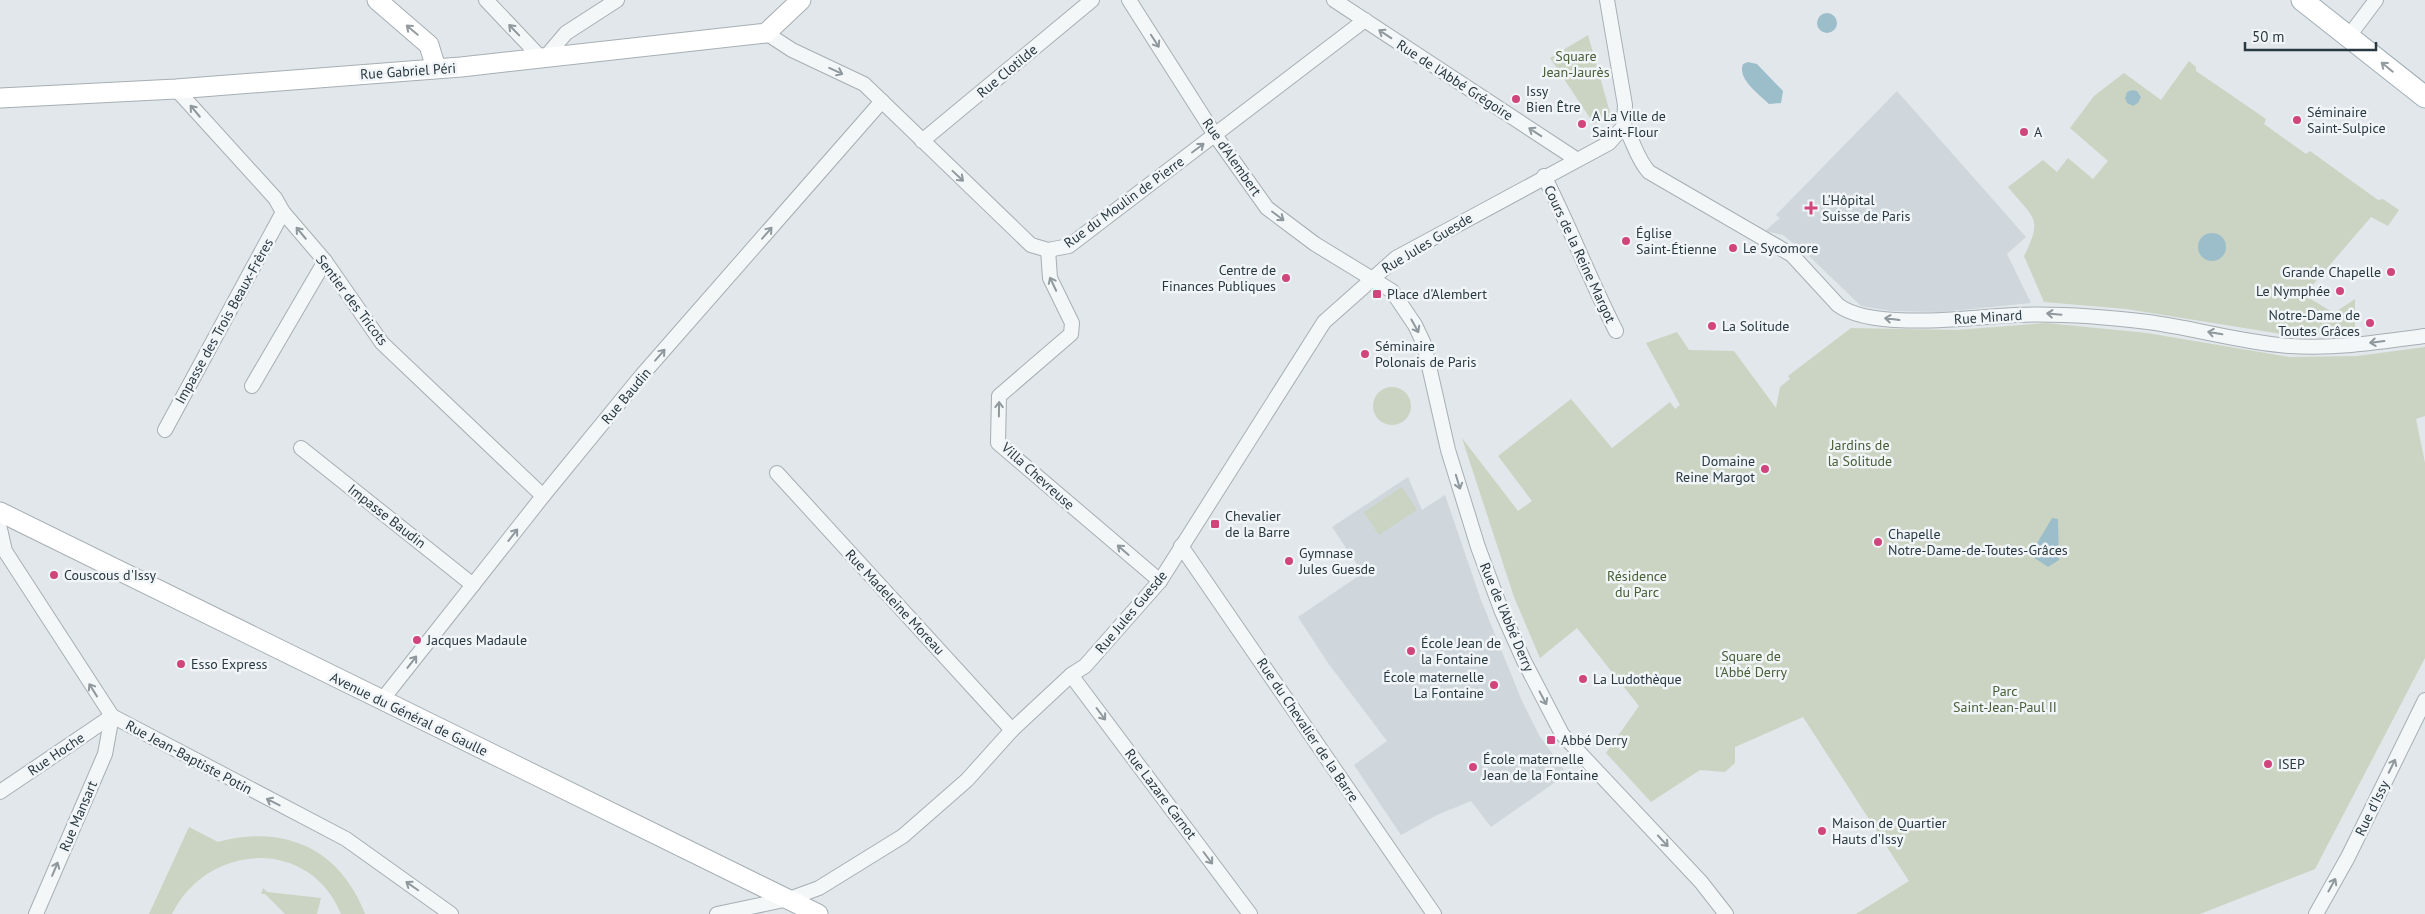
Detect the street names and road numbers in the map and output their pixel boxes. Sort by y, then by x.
street label: Rue de l'Abbé Grégoire [1393,36,1517,124]
street label: Rue Clotilde [973,41,1041,101]
street label: Rue Gabriel Péri [359,59,457,83]
street label: Rue d'Alembert [1199,115,1266,200]
street label: Rue du Moulin de Pierre [1060,152,1188,252]
street label: Cours de la Reine Margot [1540,182,1620,326]
street label: Rue Jules Guesde [1378,209,1476,277]
street label: Impasse des Trois Beaux-Frères [171,235,277,407]
street label: Sentier des Tricots [312,251,392,349]
street label: Rue Minard [1953,306,2023,328]
street label: Rue Baudin [597,364,655,428]
street label: Villa Chevreuse [997,438,1078,514]
street label: Impasse Baudin [344,480,430,552]
street label: Rue Madeleine Moreau [841,546,949,658]
street label: Rue de l'Abbé Derry [1476,560,1538,675]
street label: Rue Jules Guesde [1091,567,1171,657]
street label: Rue du Chevalier de la Barre [1253,655,1363,805]
street label: Avenue du Général de Gaulle [327,668,491,760]
street label: Rue Jean-Baptiste Potin [123,716,255,798]
street label: Rue Hoche [24,728,88,780]
street label: Rue Lazare Carnot [1121,745,1201,843]
street label: Rue d'Issy [2351,777,2393,839]
street label: Rue Mansart [55,778,101,854]

